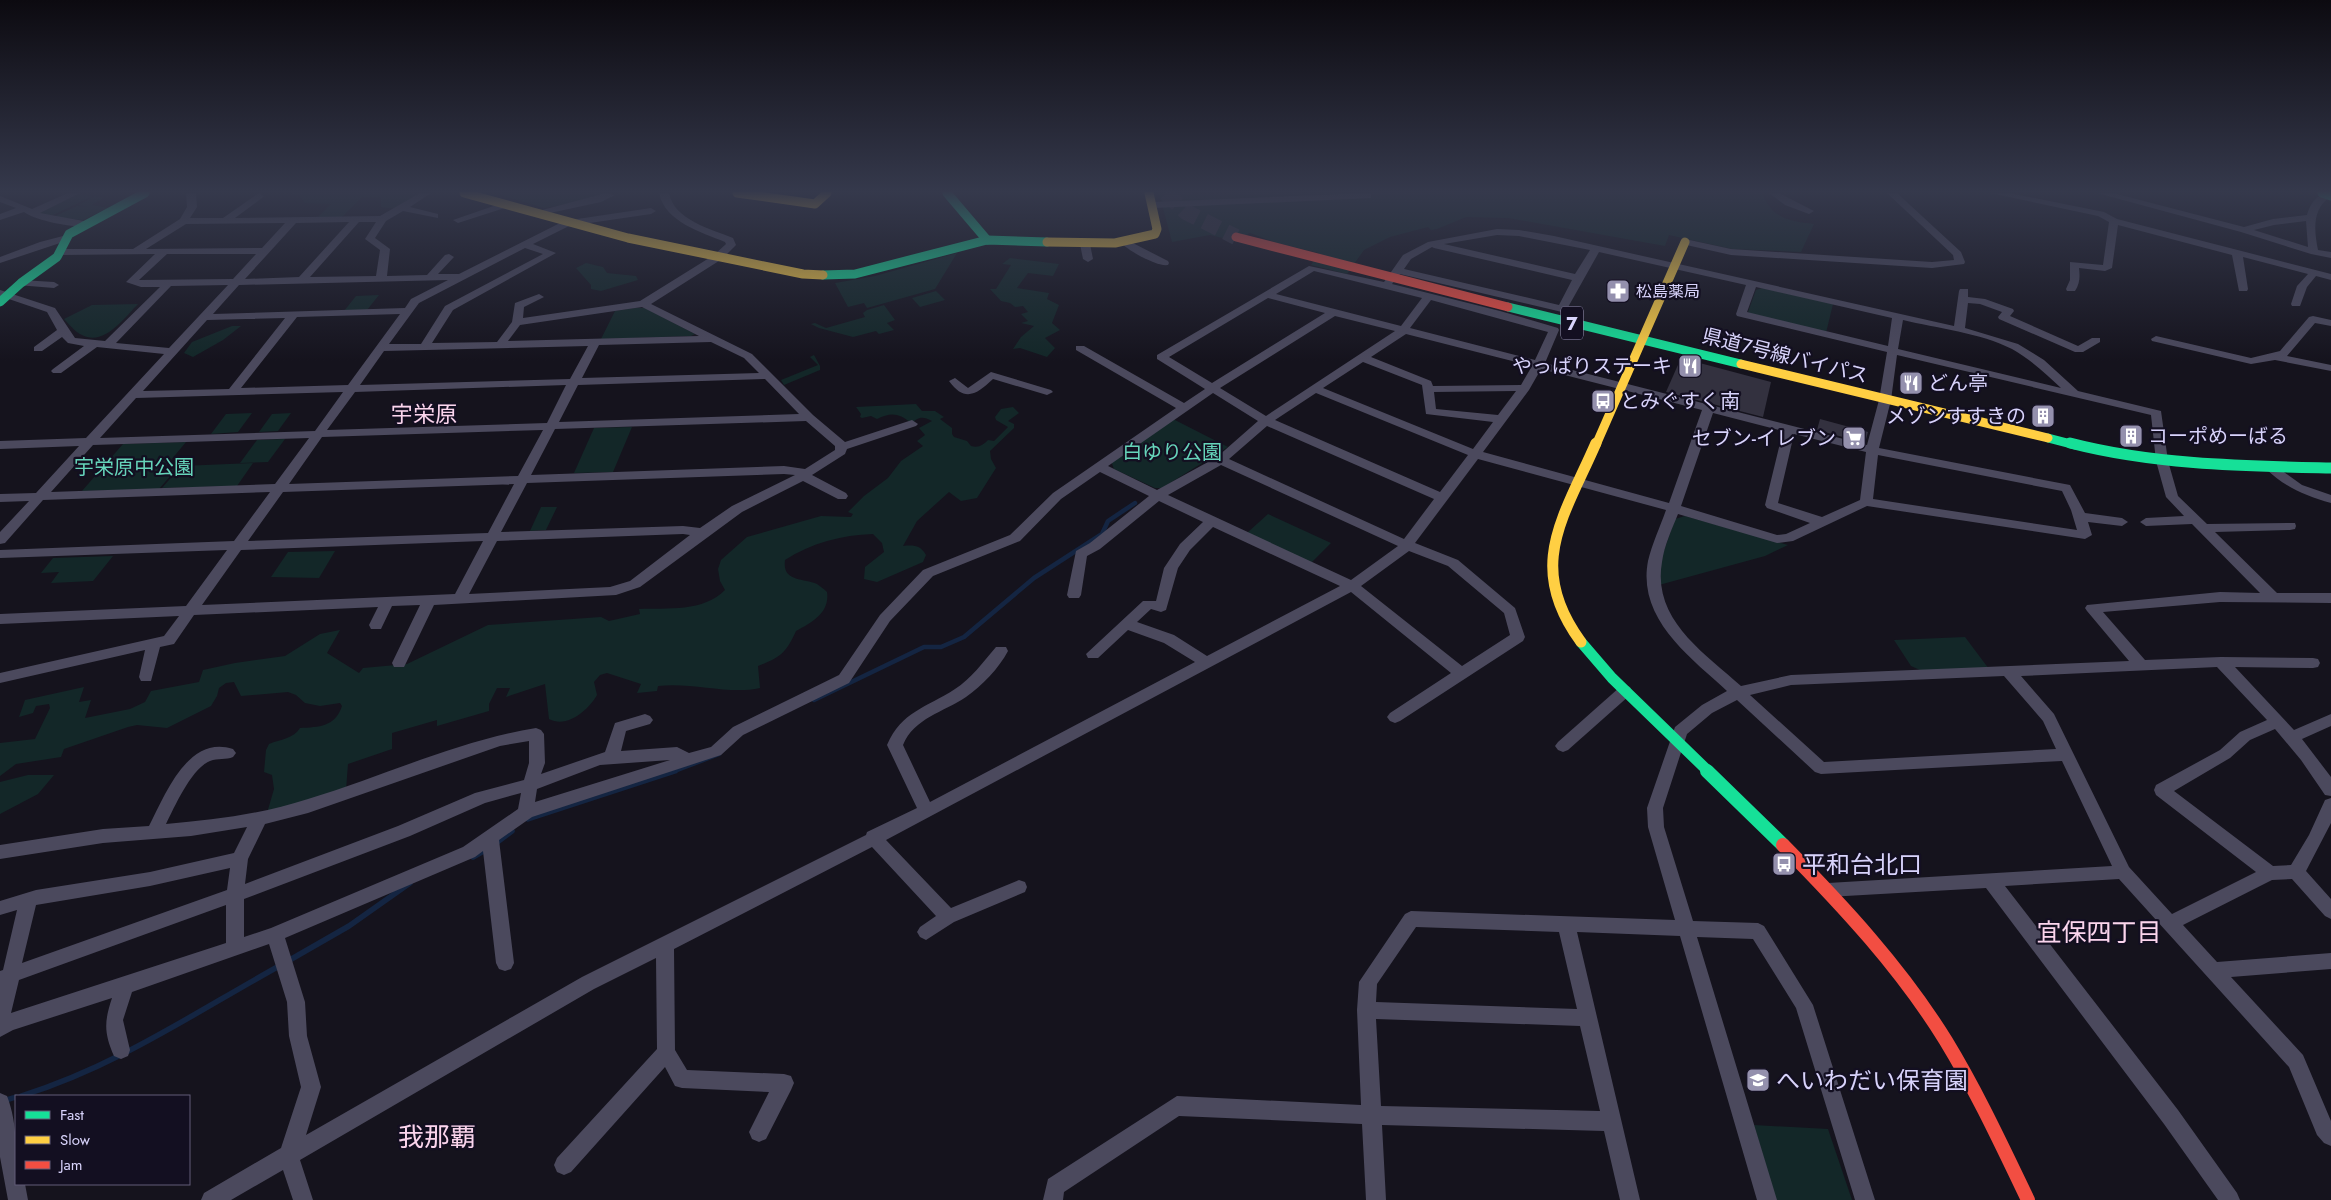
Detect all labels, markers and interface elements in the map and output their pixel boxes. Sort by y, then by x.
pharmacy icon: 松島薬局 [1605,278,1631,304]
place label: 松島薬局 [1636,280,1700,303]
road number: 7 [1561,306,1583,339]
street label: 県道7号線バイパス [1699,321,1871,391]
place label: やっぱりステーキ [1512,352,1672,381]
restaurant icon: やっぱりステーキ [1677,353,1703,379]
place label: どん亭 [1928,369,1988,398]
restaurant icon: どん亭 [1898,370,1924,396]
place label: とみぐすく南 [1620,387,1740,416]
bus stop icon: とみぐすく南 [1590,388,1616,414]
district label: 宇栄原 [391,398,457,430]
place label: メゾンすすきの [1886,402,2026,431]
building icon: メゾンすすきの [2030,403,2056,429]
place label: コーポめーばる [2148,422,2288,451]
building icon: コーポめーばる [2118,423,2144,449]
place label: セブン-イレブン [1692,424,1836,453]
supermarket icon: セブン-イレブン [1841,425,1867,451]
park label: 白ゆり公園 [1122,438,1222,467]
park label: 宇栄原中公園 [74,453,194,482]
place label: 平和台北口 [1802,847,1922,882]
bus stop icon: 平和台北口 [1771,851,1797,877]
district label: 宜保四丁目 [2036,914,2162,950]
place label: へいわだい保育園 [1776,1063,1968,1098]
school or university icon: へいわだい保育園 [1745,1067,1771,1093]
legend [15,1095,190,1185]
text: Fast [60,1104,84,1126]
district label: 我那覇 [398,1118,476,1156]
text: Slow [60,1129,91,1151]
text: Jam [58,1154,83,1176]

